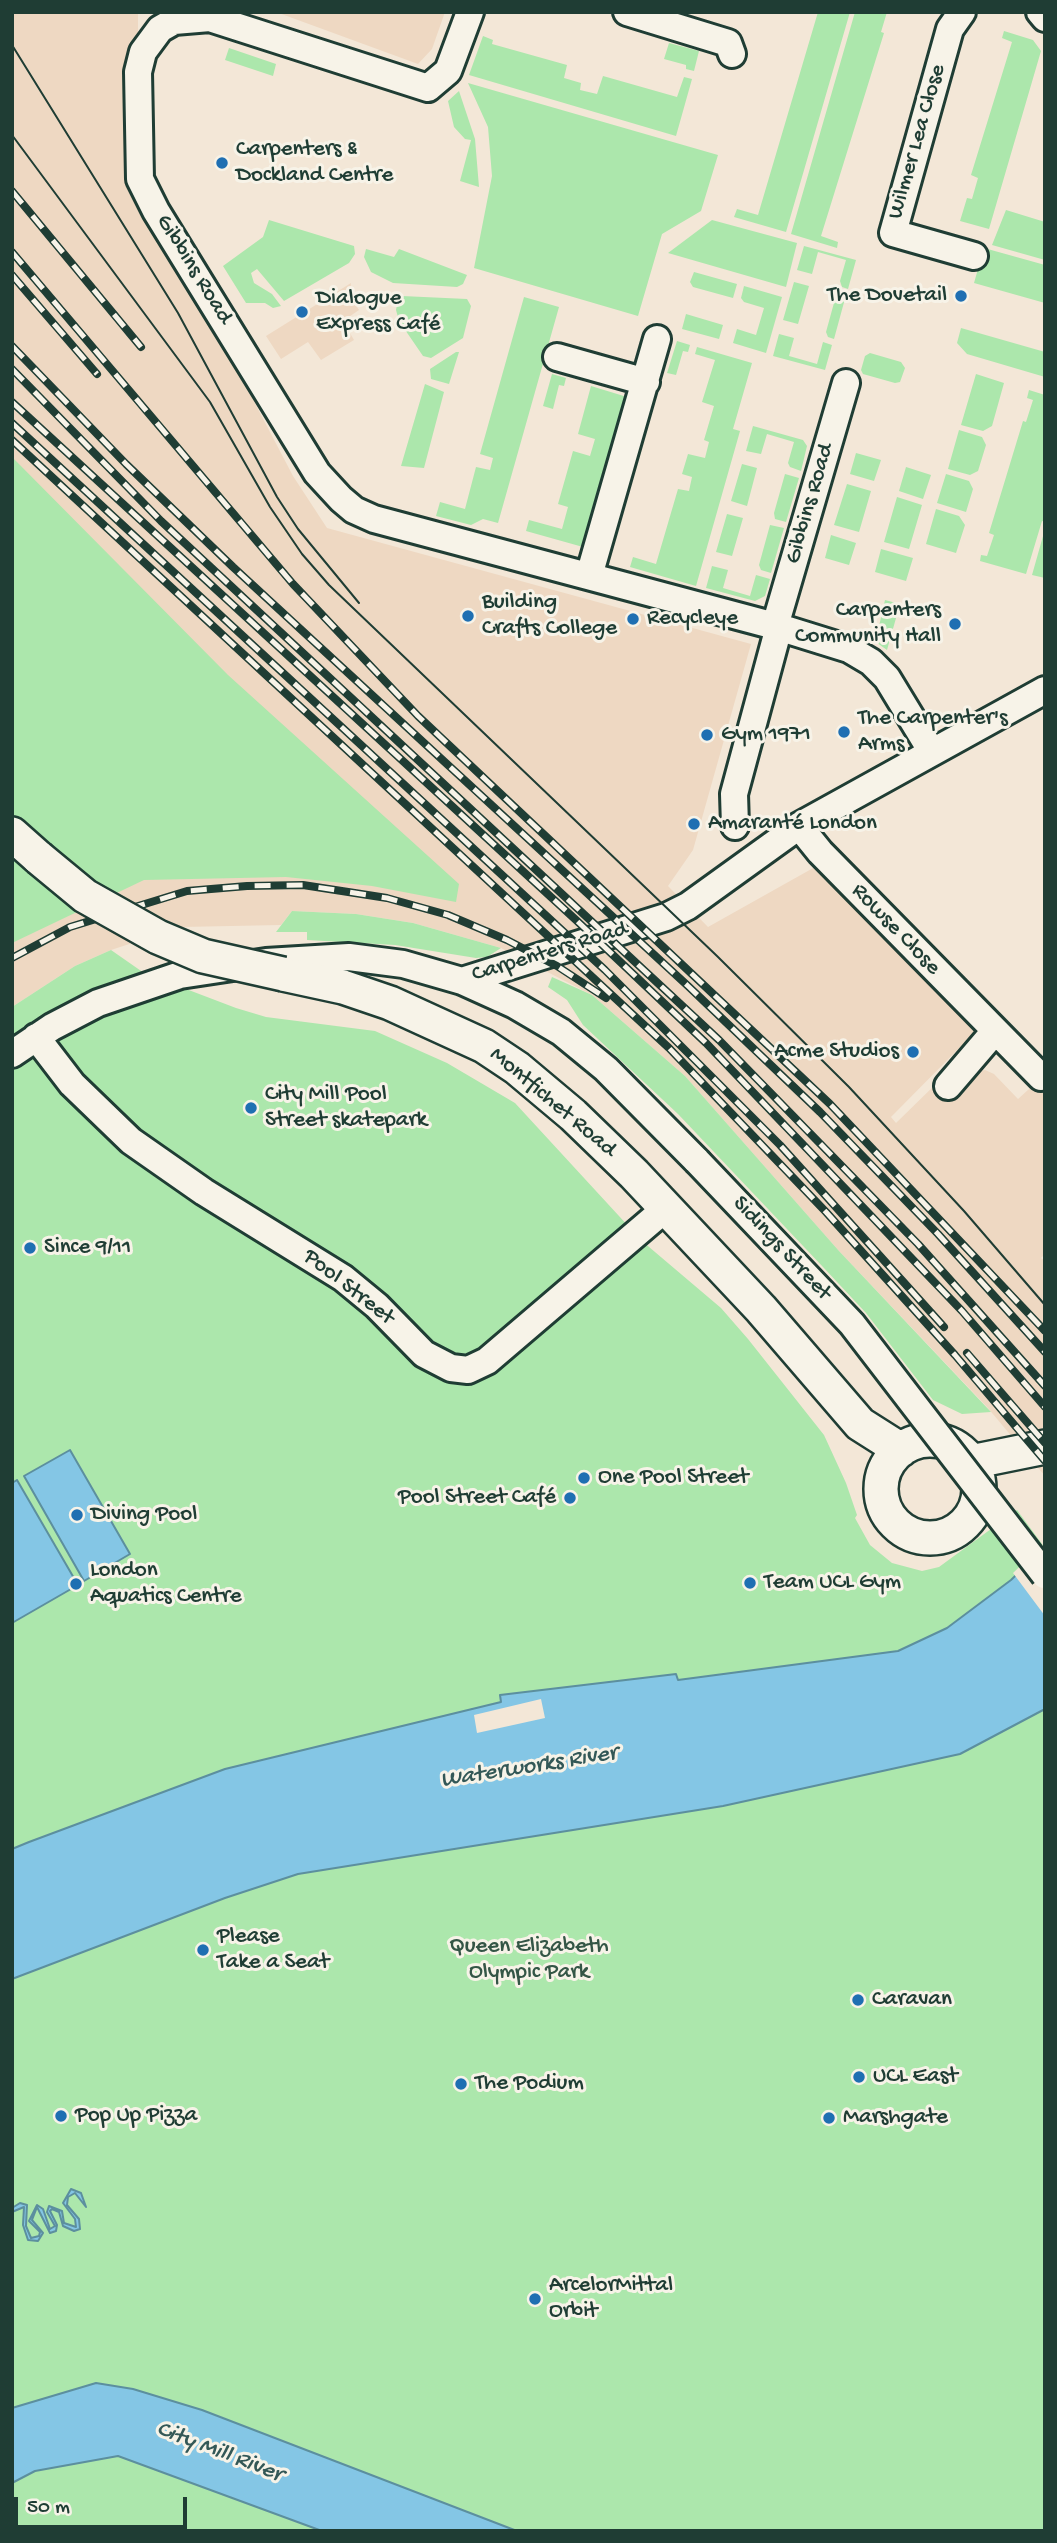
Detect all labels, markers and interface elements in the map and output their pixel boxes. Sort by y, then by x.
street label: Wilmer Lea Close [883,61,953,223]
place label: Carpenters & Dockland Centre [236,136,393,190]
marker: Carpenters & Dockland Centre [214,155,230,171]
street label: Gibbins Road [148,210,238,330]
place label: The Dovetail [827,282,947,310]
place label: Dialogue Express Café [316,285,440,339]
marker: The Dovetail [953,288,969,304]
marker: Dialogue Express Café [294,304,310,320]
street label: Gibbins Road [781,441,841,567]
place label: Building Crafts College [482,589,617,643]
place label: Carpenters Community Hall [795,597,941,651]
place label: Recycleye [647,605,738,633]
marker: Building Crafts College [460,608,476,624]
marker: Recycleye [625,611,641,627]
marker: Carpenters Community Hall [947,616,963,632]
place label: The Carpenter's Arms [858,705,1008,759]
place label: Gym 1971 [721,721,811,749]
marker: The Carpenter's Arms [836,724,852,740]
marker: Gym 1971 [699,727,715,743]
place label: Amaranté London [708,810,877,838]
marker: Amaranté London [686,816,702,832]
street label: Rowse Close [844,878,946,982]
street label: Carpenters Road [469,916,631,990]
place label: Acme Studios [774,1038,899,1066]
street label: Montfichet Road [483,1042,621,1164]
marker: Acme Studios [905,1044,921,1060]
place label: City Mill Pool Street skatepark [265,1081,427,1135]
marker: City Mill Pool Street skatepark [243,1100,259,1116]
street label: Sidings Street [725,1191,837,1307]
place label: Since 9/11 [44,1234,131,1262]
marker: Since 9/11 [22,1240,38,1256]
street label: Pool Street [297,1244,399,1332]
place label: One Pool Street [598,1464,748,1492]
marker: One Pool Street [576,1470,592,1486]
place label: Pool Street Café [398,1484,556,1512]
marker: Pool Street Café [562,1490,578,1506]
place label: Diving Pool [91,1501,197,1529]
marker: Diving Pool [69,1507,85,1523]
place label: London Aquatics Centre [90,1557,242,1611]
place label: Team UCL Gym [764,1569,901,1597]
marker: Team UCL Gym [742,1575,758,1591]
marker: London Aquatics Centre [68,1576,84,1592]
water label: Waterworks River [439,1740,619,1796]
place label: Please Take a Seat [217,1923,329,1977]
park label: Queen Elizabeth Olympic Park [449,1933,609,1987]
marker: Please Take a Seat [195,1942,211,1958]
place label: Caravan [872,1986,952,2014]
marker: Caravan [850,1992,866,2008]
place label: UCL East [873,2063,958,2091]
marker: UCL East [851,2069,867,2085]
place label: The Podium [475,2070,584,2098]
marker: The Podium [453,2076,469,2092]
place label: Pop Up Pizza [75,2102,197,2130]
place label: Marshgate [843,2104,948,2132]
marker: Pop Up Pizza [53,2108,69,2124]
marker: Marshgate [821,2110,837,2126]
place label: ArcelorMittal Orbit [549,2272,673,2326]
marker: ArcelorMittal Orbit [527,2291,543,2307]
water label: City Mill River [152,2416,286,2490]
scale bar [18,2484,191,2528]
text: 50 m [27,2496,70,2521]

